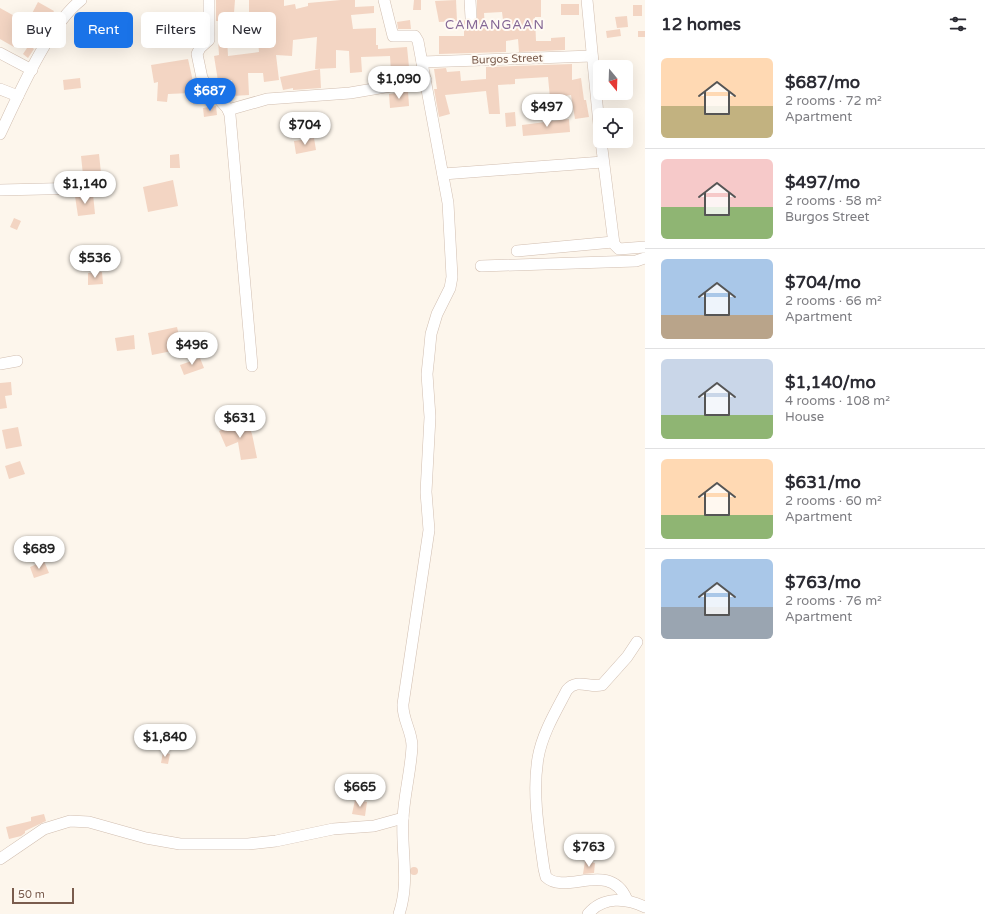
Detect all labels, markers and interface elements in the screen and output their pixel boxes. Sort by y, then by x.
chip: Buy [12,12,66,48]
chip: Rent [74,12,133,48]
chip: Filters [141,12,210,48]
chip: New [218,12,276,48]
icon: filters [947,13,969,35]
text: 12 homes [661,14,741,35]
district label: CAMANGAAN [445,17,545,33]
street label: Burgos Street [471,51,543,67]
north arrow [593,60,633,100]
map controls [593,60,633,148]
pin: $1,090 [366,66,432,100]
text: $1,090 [377,71,421,87]
text: $687/mo [785,72,860,93]
icon: home [693,74,741,122]
pin: $687 [186,78,234,112]
text: $687 [194,83,226,99]
text: 2 rooms · 72 m² [785,93,882,109]
pin: $497 [523,94,571,128]
text: $497 [531,99,563,115]
button: locate [593,108,633,148]
text: Apartment [785,109,852,125]
pin: $704 [281,112,329,146]
text: $704 [289,117,321,133]
pin: $1,140 [52,171,118,205]
text: $497/mo [785,172,860,193]
icon: home [693,175,741,223]
text: $1,140 [63,176,107,192]
text: 2 rooms · 58 m² [785,193,882,209]
text: Burgos Street [785,209,870,225]
pin: $536 [71,245,119,279]
text: $536 [79,250,111,266]
text: $704/mo [785,272,861,293]
icon: home [693,275,741,323]
text: 2 rooms · 66 m² [785,293,882,309]
text: Apartment [785,309,852,325]
pin: $496 [168,332,216,366]
text: $496 [176,337,208,353]
text: $1,140/mo [785,372,876,393]
icon: home [693,375,741,423]
text: 4 rooms · 108 m² [785,393,890,409]
pin: $631 [216,405,264,439]
text: House [785,409,824,425]
text: $631 [224,410,256,426]
text: $631/mo [785,472,861,493]
icon: home [693,475,741,523]
text: 2 rooms · 60 m² [785,493,882,509]
text: Apartment [785,509,852,525]
pin: $689 [15,536,63,570]
text: $689 [23,541,55,557]
text: $763/mo [785,572,861,593]
icon: home [693,575,741,623]
text: 2 rooms · 76 m² [785,593,882,609]
text: Apartment [785,609,852,625]
pin: $1,840 [132,724,198,758]
text: $1,840 [143,729,187,745]
pin: $665 [336,774,384,808]
text: $665 [344,779,376,795]
pin: $763 [565,834,613,868]
text: $763 [573,839,605,855]
scale bar [12,886,74,905]
text: 50 m [18,888,45,901]

